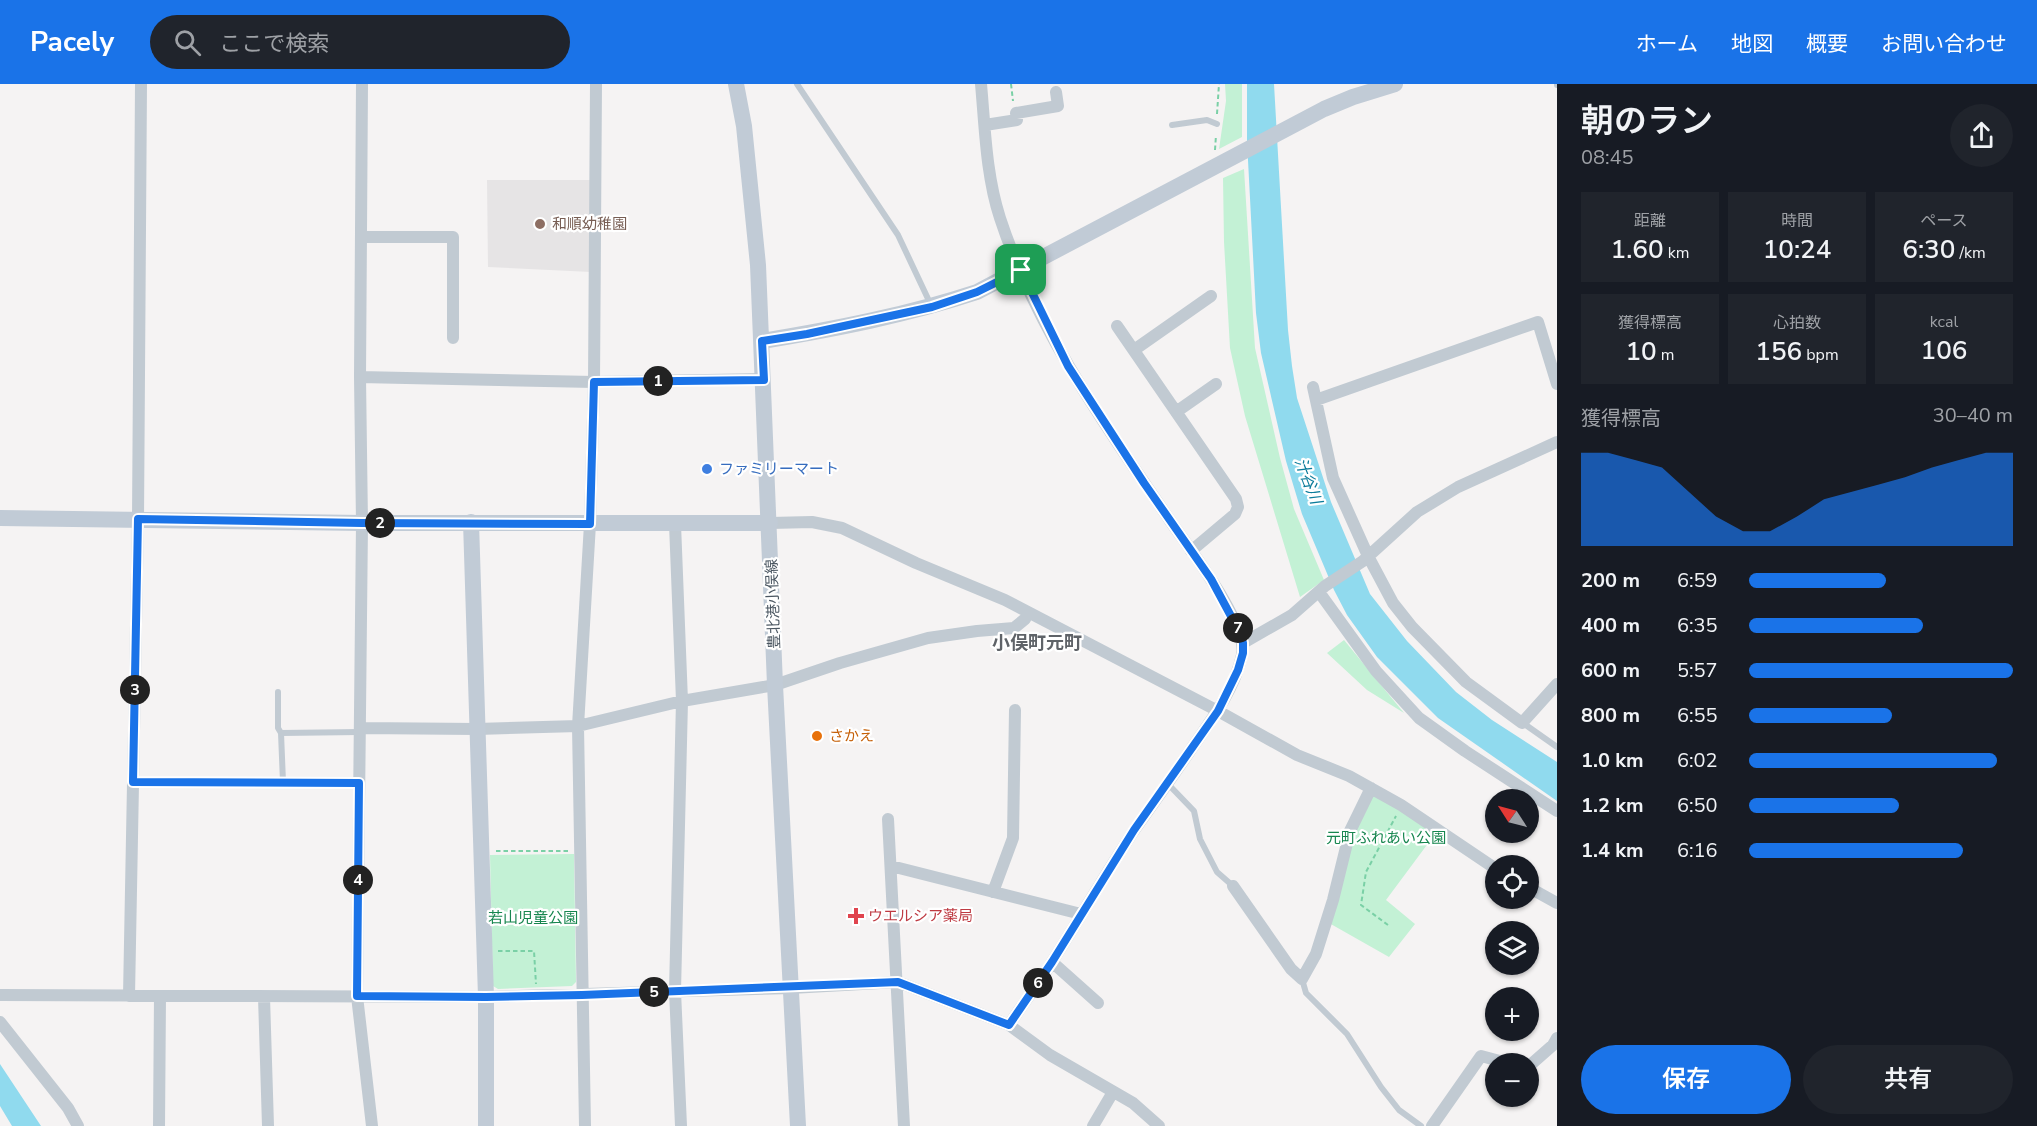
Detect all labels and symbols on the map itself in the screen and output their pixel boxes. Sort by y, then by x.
place label: 和順幼稚園 [552,214,627,234]
marker: 和順幼稚園 [533,217,547,231]
pin [995,244,1046,295]
pin: 1 [643,366,673,396]
water label: 汁谷川 [1289,455,1328,509]
place label: ファミリーマート [719,459,839,479]
marker: ファミリーマート [700,462,714,476]
pin: 2 [365,508,395,538]
street label: 豊北港小俣線 [761,559,785,649]
pin: 7 [1223,613,1253,643]
district label: 小俣町元町 [992,631,1082,655]
pin: 3 [120,675,150,705]
place label: さかえ [829,726,874,746]
marker: さかえ [810,729,824,743]
north arrow [1485,789,1539,843]
park label: 元町ふれあい公園 [1326,828,1446,848]
pin: 4 [343,865,373,895]
place label: ウエルシア薬局 [868,906,973,926]
park label: 若山児童公園 [488,908,578,928]
marker: ウエルシア薬局 [849,909,863,923]
pin: 6 [1023,968,1053,998]
pin: 5 [639,977,669,1007]

